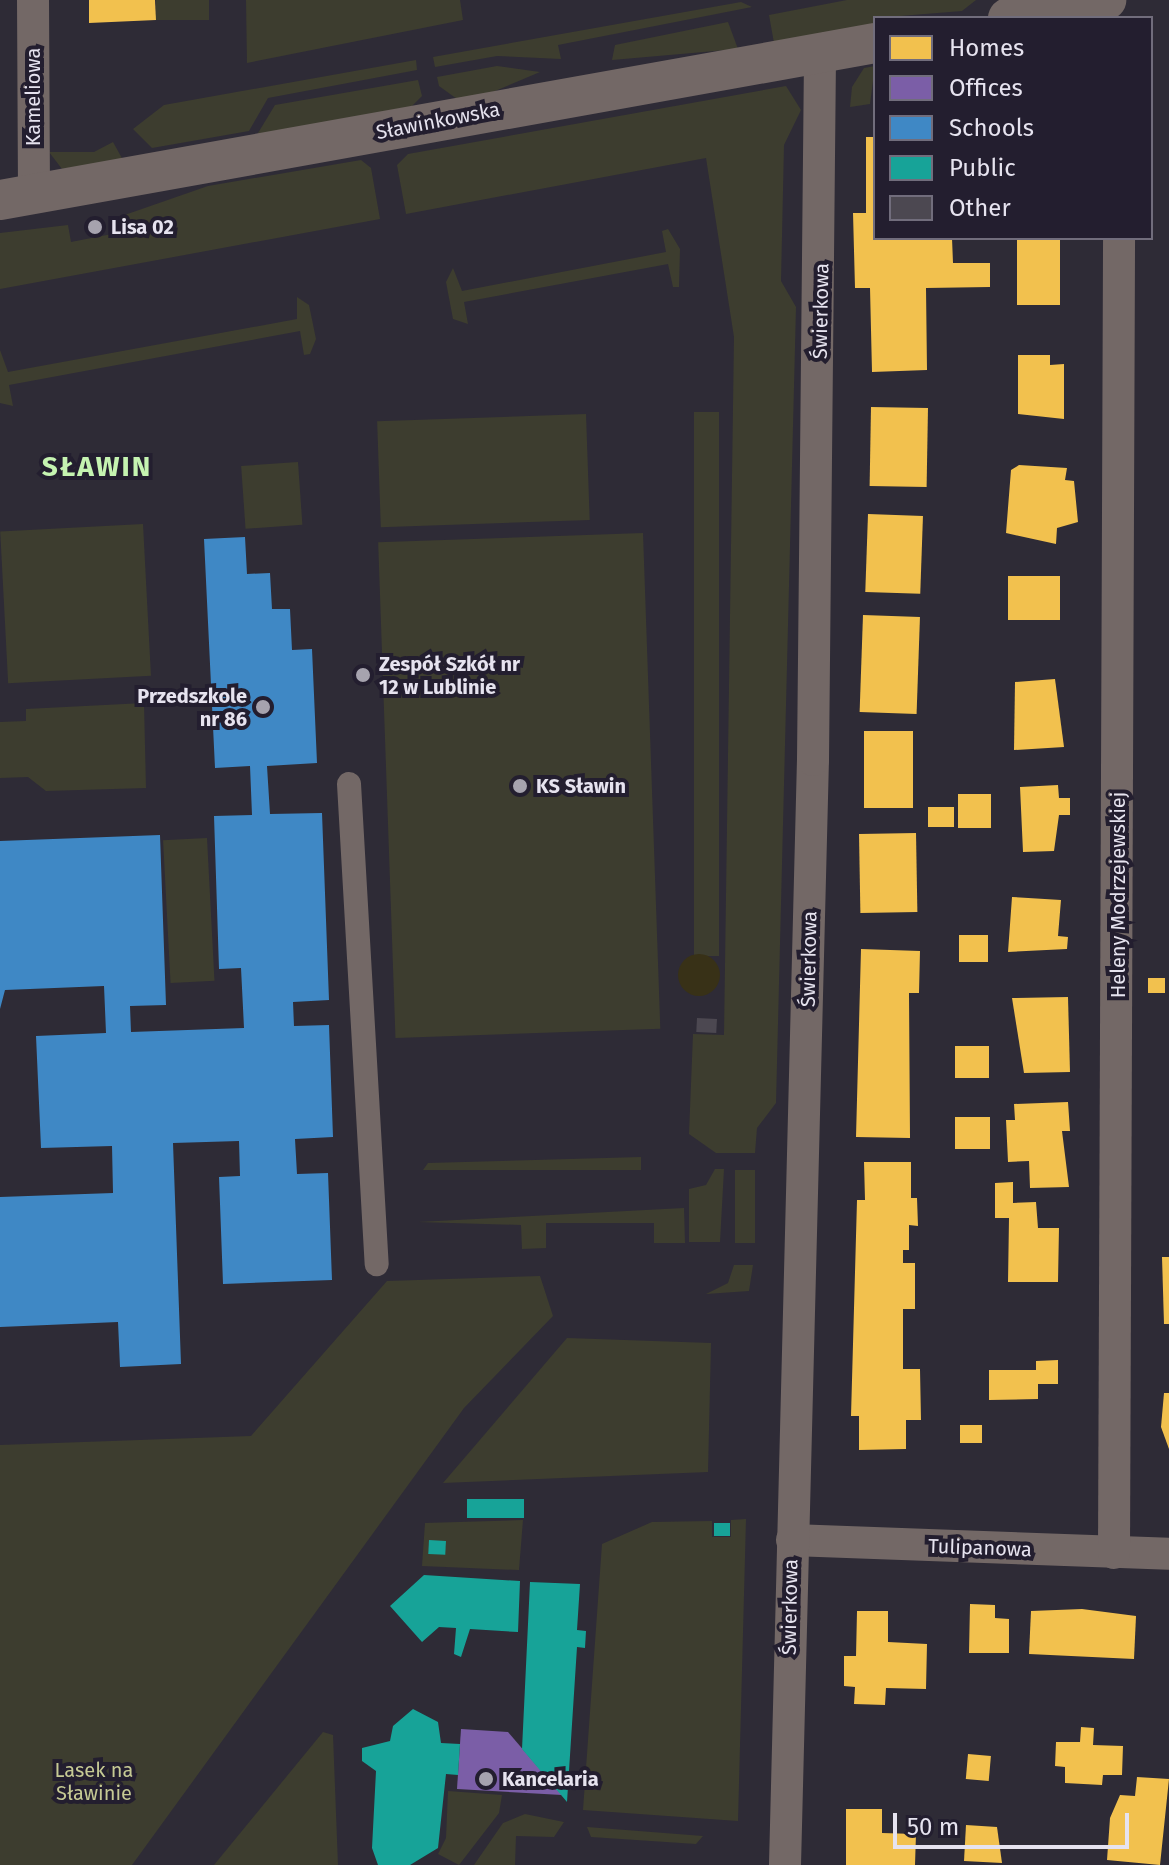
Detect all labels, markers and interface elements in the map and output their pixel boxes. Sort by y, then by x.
legend [873,16,1153,240]
text: Homes [949,34,1024,62]
street label: Kameliowa [21,48,45,146]
text: Offices [949,74,1023,102]
street label: Sławinkowska [374,97,502,145]
text: Schools [949,114,1034,142]
text: Public [949,154,1016,182]
text: Other [949,194,1011,222]
place label: Lisa 02 [111,215,174,239]
marker: Lisa 02 [86,218,104,236]
street label: Świerkowa [808,263,834,359]
district label: SŁAWIN [42,450,152,484]
place label: Zespół Szkół nr 12 w Lublinie [379,652,520,699]
marker: Zespół Szkół nr 12 w Lublinie [354,666,372,684]
place label: Przedszkole nr 86 [137,684,247,731]
marker: Przedszkole nr 86 [254,698,272,716]
place label: KS Sławin [536,774,626,798]
marker: KS Sławin [511,777,529,795]
street label: Heleny Modrzejewskiej [1106,792,1130,998]
street label: Świerkowa [796,911,822,1007]
street label: Tulipanowa [928,1534,1032,1562]
street label: Świerkowa [777,1559,803,1655]
park label: Lasek na Sławinie [55,1758,133,1805]
place label: Kancelaria [502,1767,599,1791]
marker: Kancelaria [477,1770,495,1788]
scale bar [897,1797,1133,1847]
text: 50 m [907,1813,959,1841]

